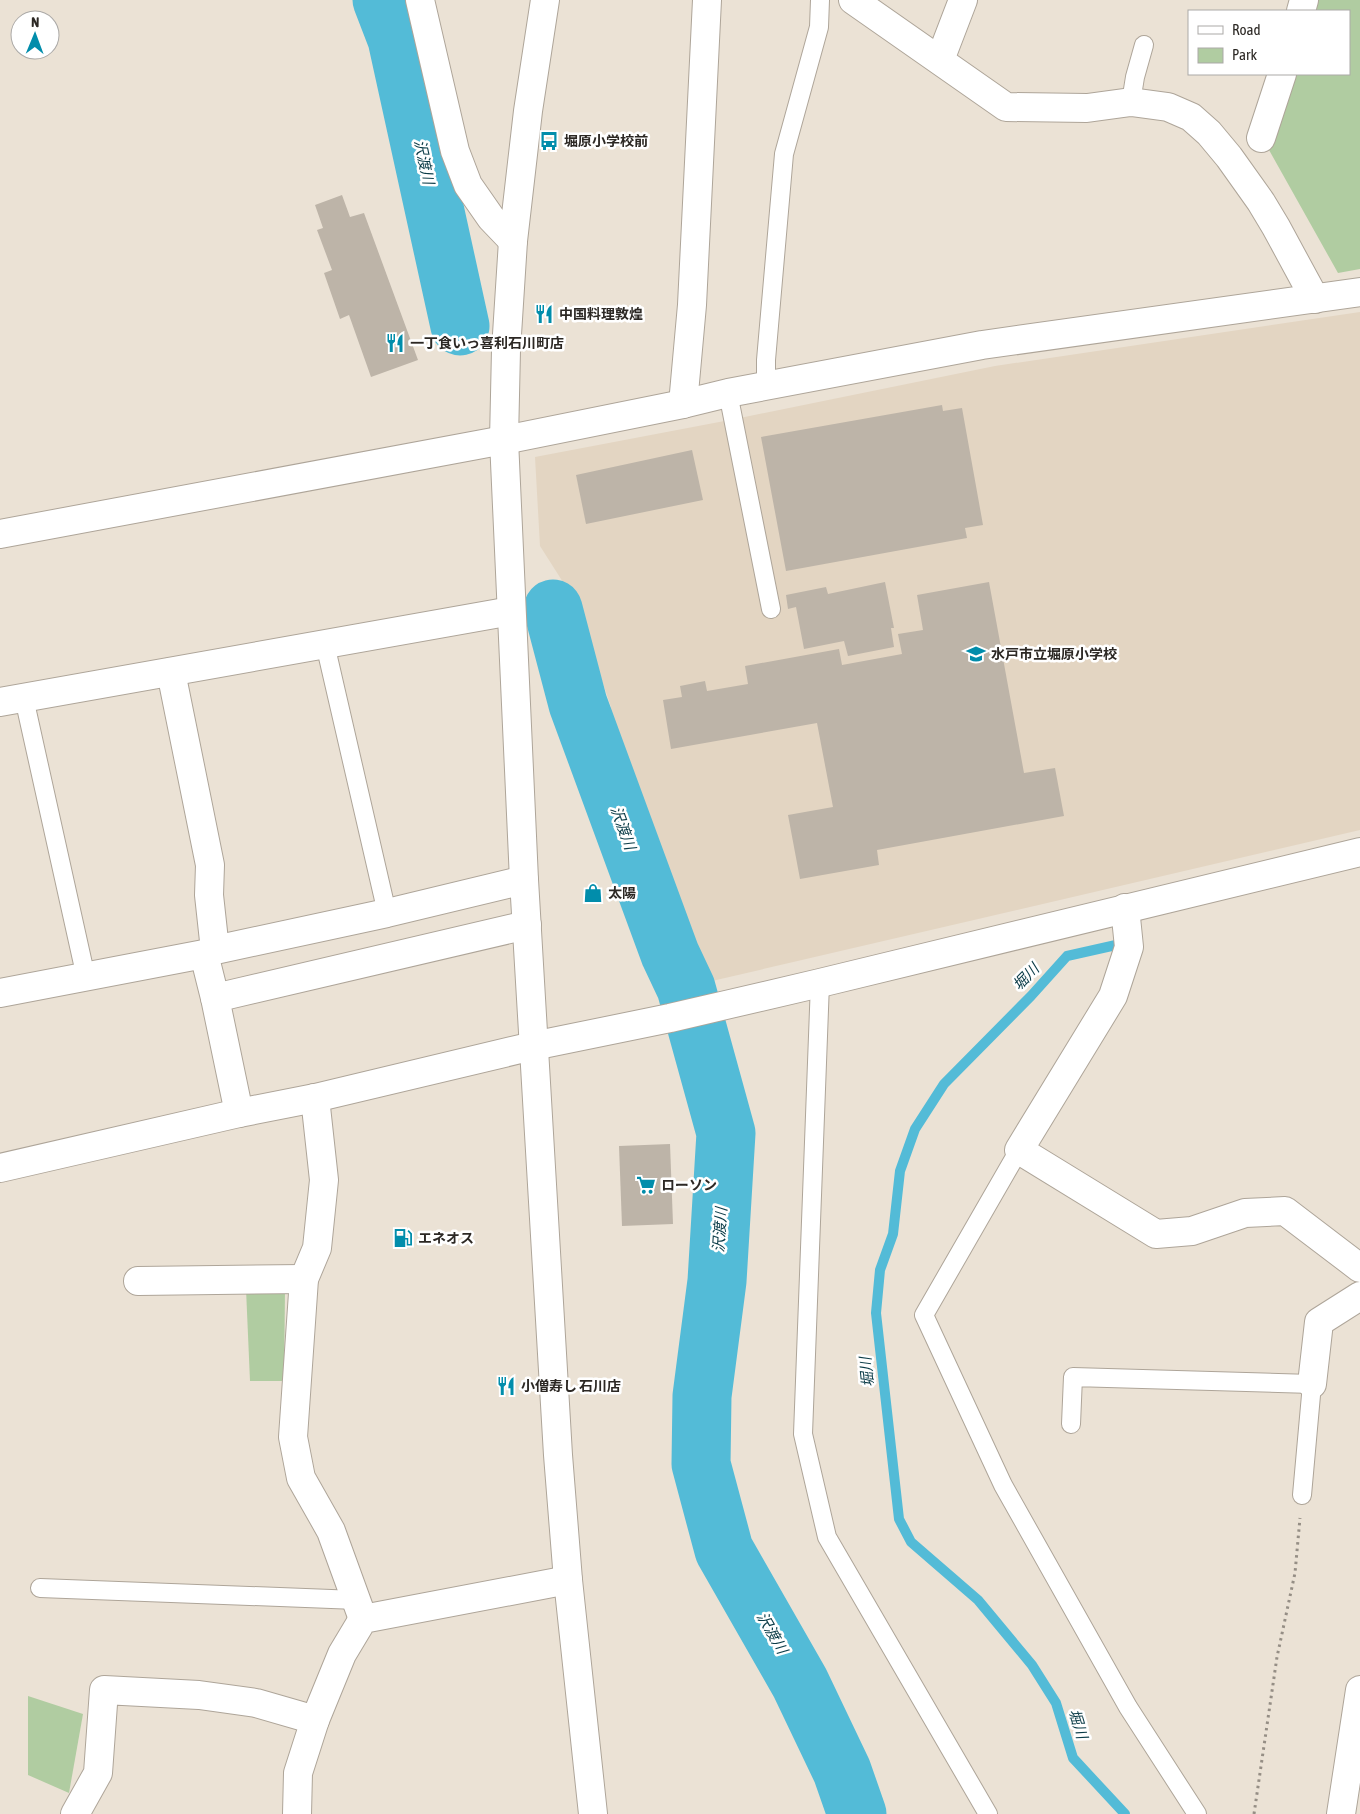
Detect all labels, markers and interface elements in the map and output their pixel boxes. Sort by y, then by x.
north arrow [10,10,60,60]
legend [1188,10,1350,75]
text: N [31,14,39,30]
text: Road [1232,21,1261,38]
text: Park [1232,46,1257,63]
bus stop icon: 堀原小学校前 [538,130,560,152]
place label: 堀原小学校前 [564,133,648,149]
water label: 沢渡川 [411,138,438,188]
restaurant icon: 中国料理敦煌 [533,303,555,325]
place label: 中国料理敦煌 [559,306,643,322]
restaurant icon: 一丁食いっ喜利石川町店 [384,332,406,354]
place label: 一丁食いっ喜利石川町店 [410,335,564,351]
school or university icon: 水戸市立堀原小学校 [965,643,987,665]
place label: 水戸市立堀原小学校 [991,646,1117,662]
water label: 沢渡川 [608,804,640,854]
shop icon: 太陽 [582,882,604,904]
place label: 太陽 [608,885,636,901]
water label: 堀川 [1009,959,1044,993]
supermarket icon: ローソン [635,1174,657,1196]
place label: ローソン [661,1177,717,1193]
water label: 沢渡川 [709,1205,730,1253]
fuel station icon: エネオス [392,1227,414,1249]
place label: エネオス [418,1230,474,1246]
water label: 堀川 [856,1354,877,1388]
restaurant icon: 小僧寿し 石川店 [495,1375,517,1397]
place label: 小僧寿し 石川店 [521,1378,621,1394]
water label: 沢渡川 [754,1609,792,1658]
water label: 堀川 [1066,1707,1092,1743]

